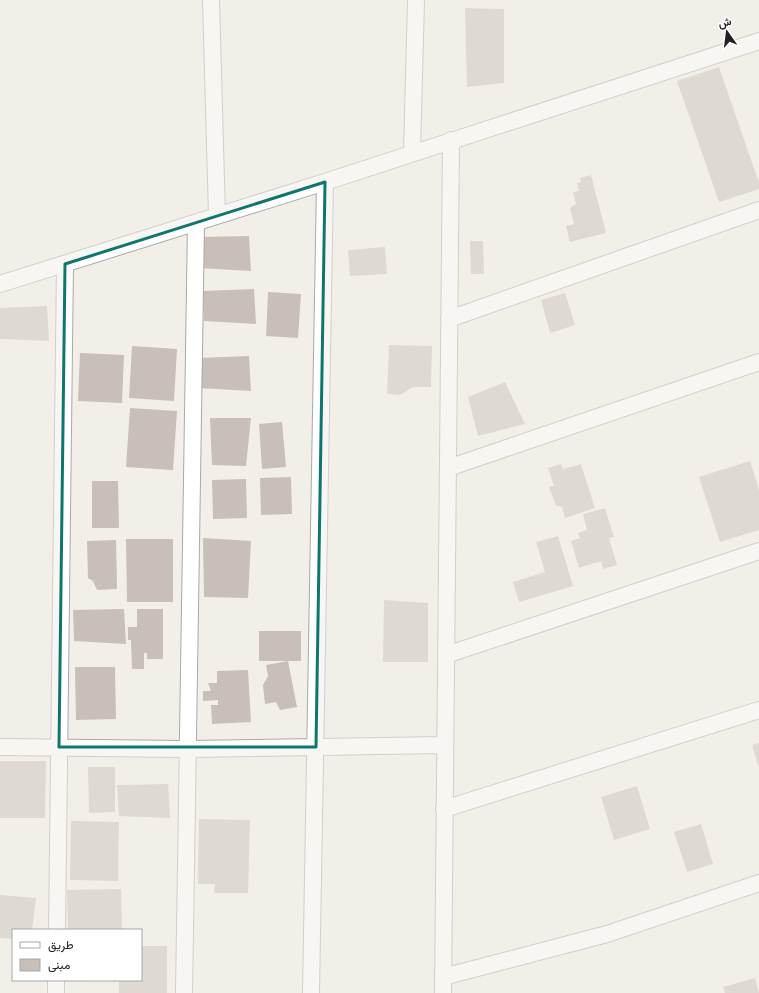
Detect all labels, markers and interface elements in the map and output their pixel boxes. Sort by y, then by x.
north arrow [707,12,747,52]
text: ش [717,15,733,31]
legend [12,929,142,981]
text: طريق [48,938,74,953]
text: مبنى [48,958,70,973]

